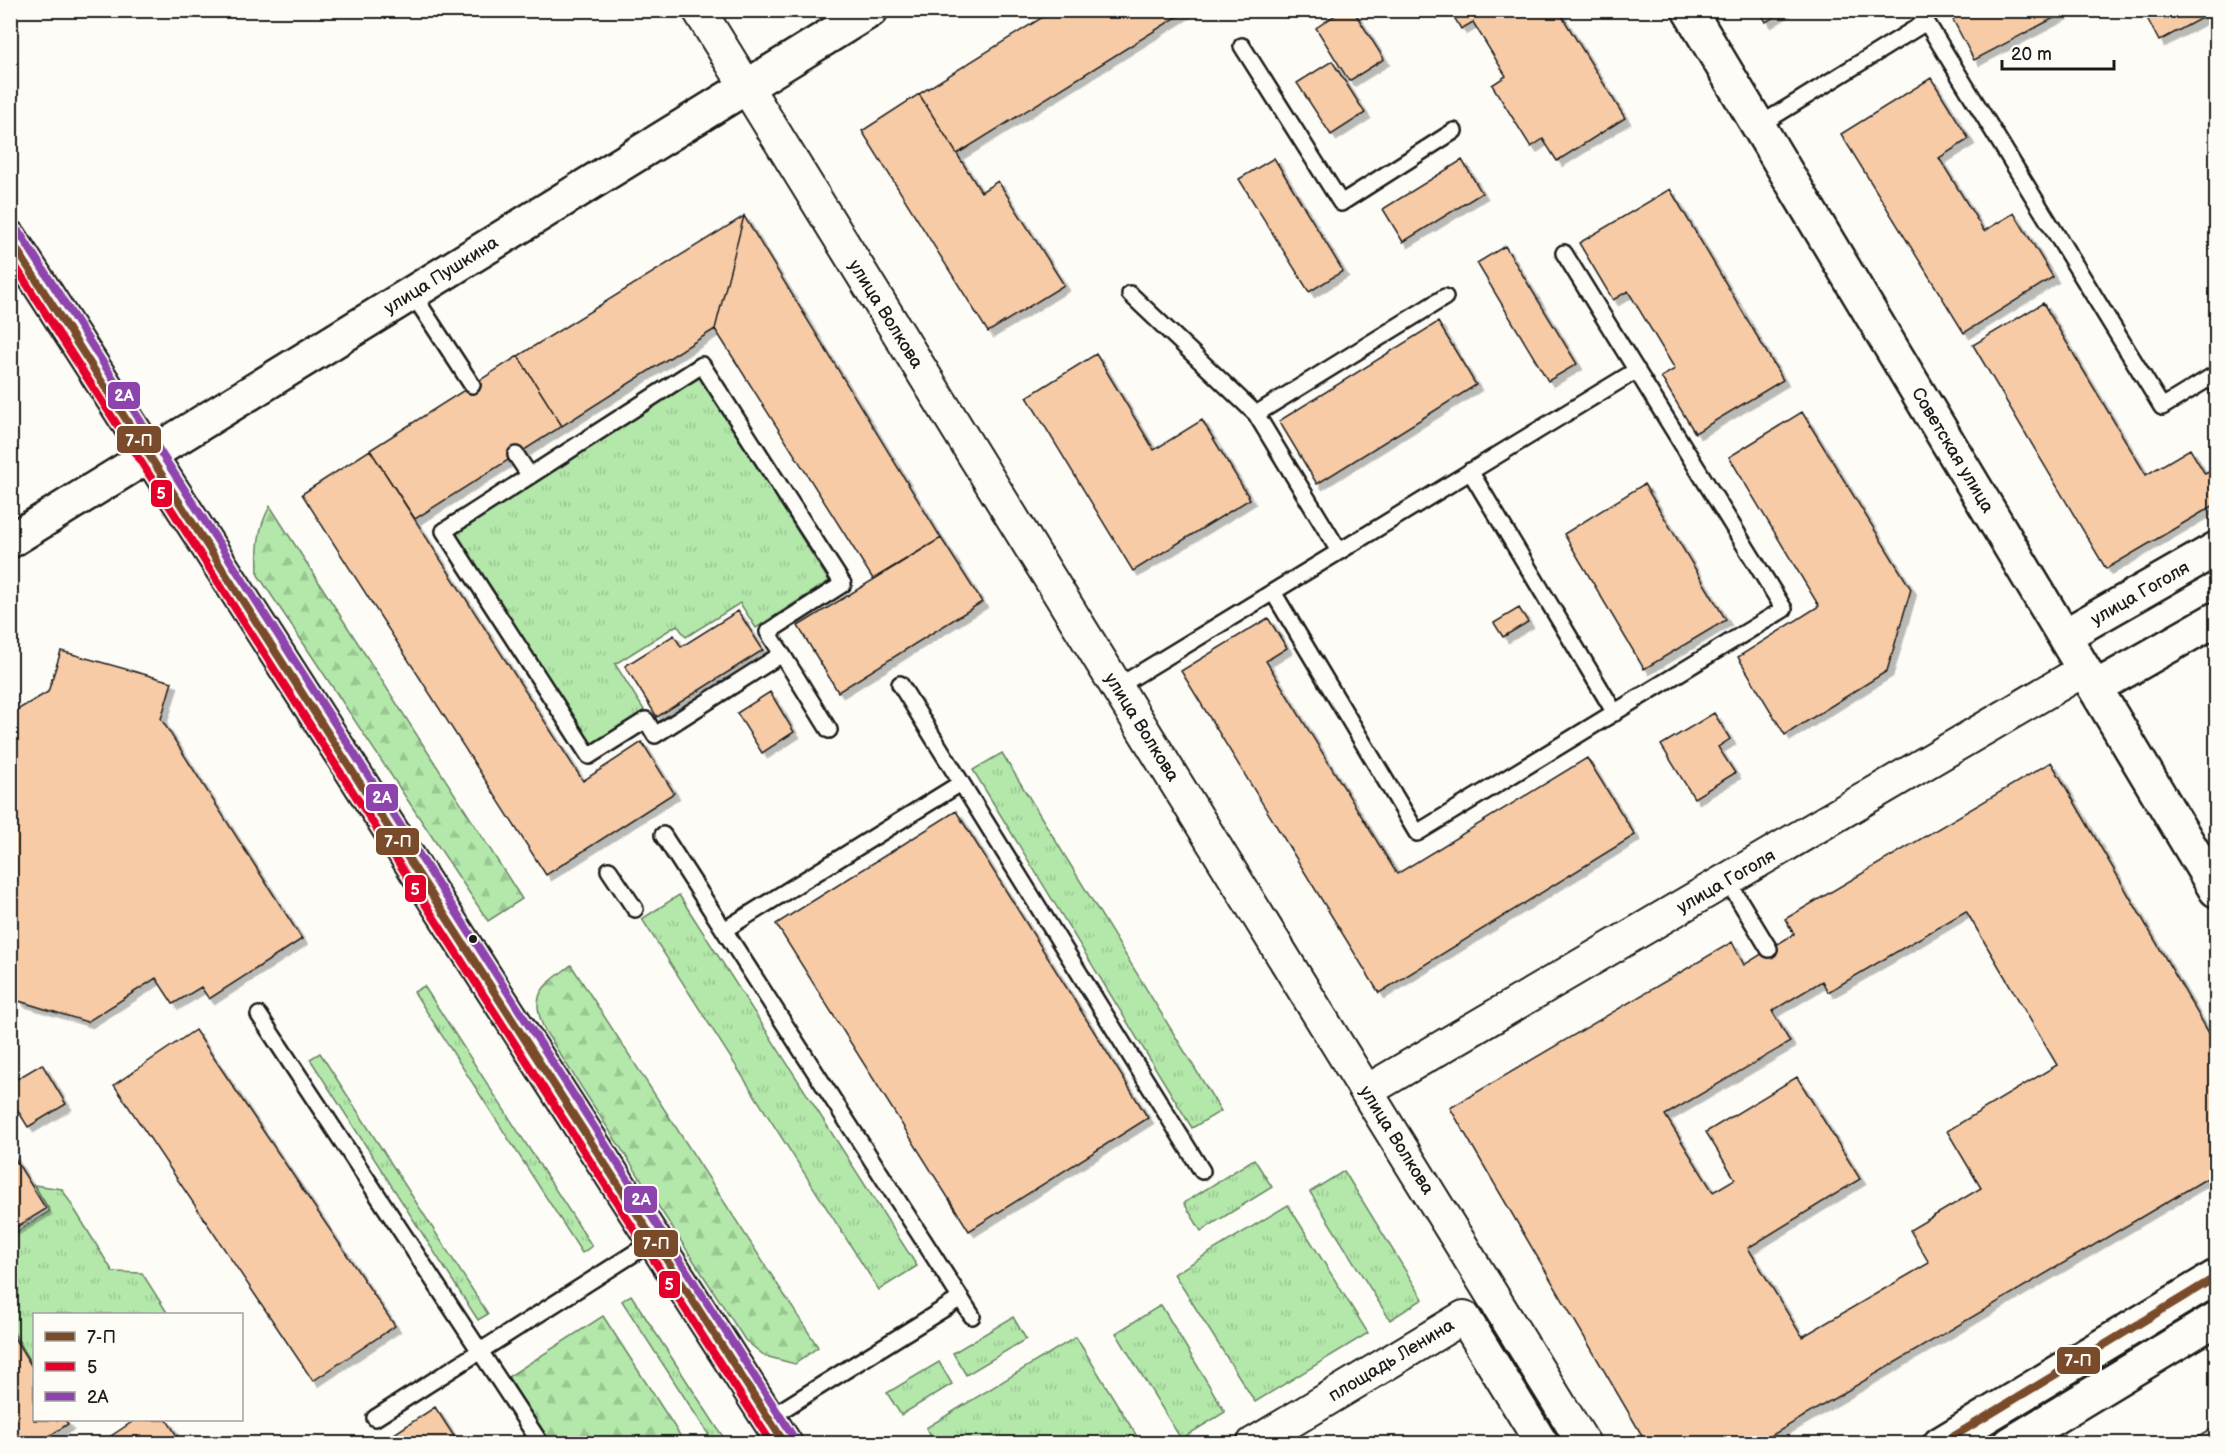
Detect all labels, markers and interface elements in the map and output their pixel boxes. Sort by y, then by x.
scale bar [2002,33,2114,71]
text: 20 m [2011,44,2052,65]
street label: улица Пушкина [380,232,503,319]
street label: улица Волкова [844,256,928,373]
line badge: 2А [107,381,141,410]
street label: Советская улица [1907,384,1998,517]
text: 2А [114,387,135,406]
line badge: 7-П [116,425,162,454]
text: 7-П [125,432,153,451]
line badge: 5 [150,479,173,508]
text: 5 [156,485,166,504]
street label: улица Гоголя [2087,557,2193,630]
street label: улица Волкова [1100,669,1184,786]
line badge: 2А [365,783,399,812]
text: 2А [372,789,393,808]
line badge: 7-П [375,827,420,856]
text: 7-П [384,833,412,852]
street label: улица Гоголя [1673,845,1779,918]
line badge: 5 [404,874,427,903]
text: 5 [410,881,420,900]
unlabelled marker [467,933,479,945]
street label: улица Волкова [1355,1082,1439,1199]
line badge: 2А [623,1185,658,1214]
text: 2А [631,1191,652,1210]
line badge: 7-П [633,1229,679,1258]
text: 7-П [642,1235,670,1254]
line badge: 5 [658,1270,681,1299]
text: 5 [664,1276,674,1295]
legend [33,1313,243,1421]
street label: площадь Ленина [1325,1314,1458,1406]
text: 7-П [87,1327,116,1348]
line badge: 7-П [2056,1346,2101,1375]
text: 7-П [2064,1352,2092,1371]
text: 5 [87,1357,97,1378]
text: 2А [87,1387,109,1408]

